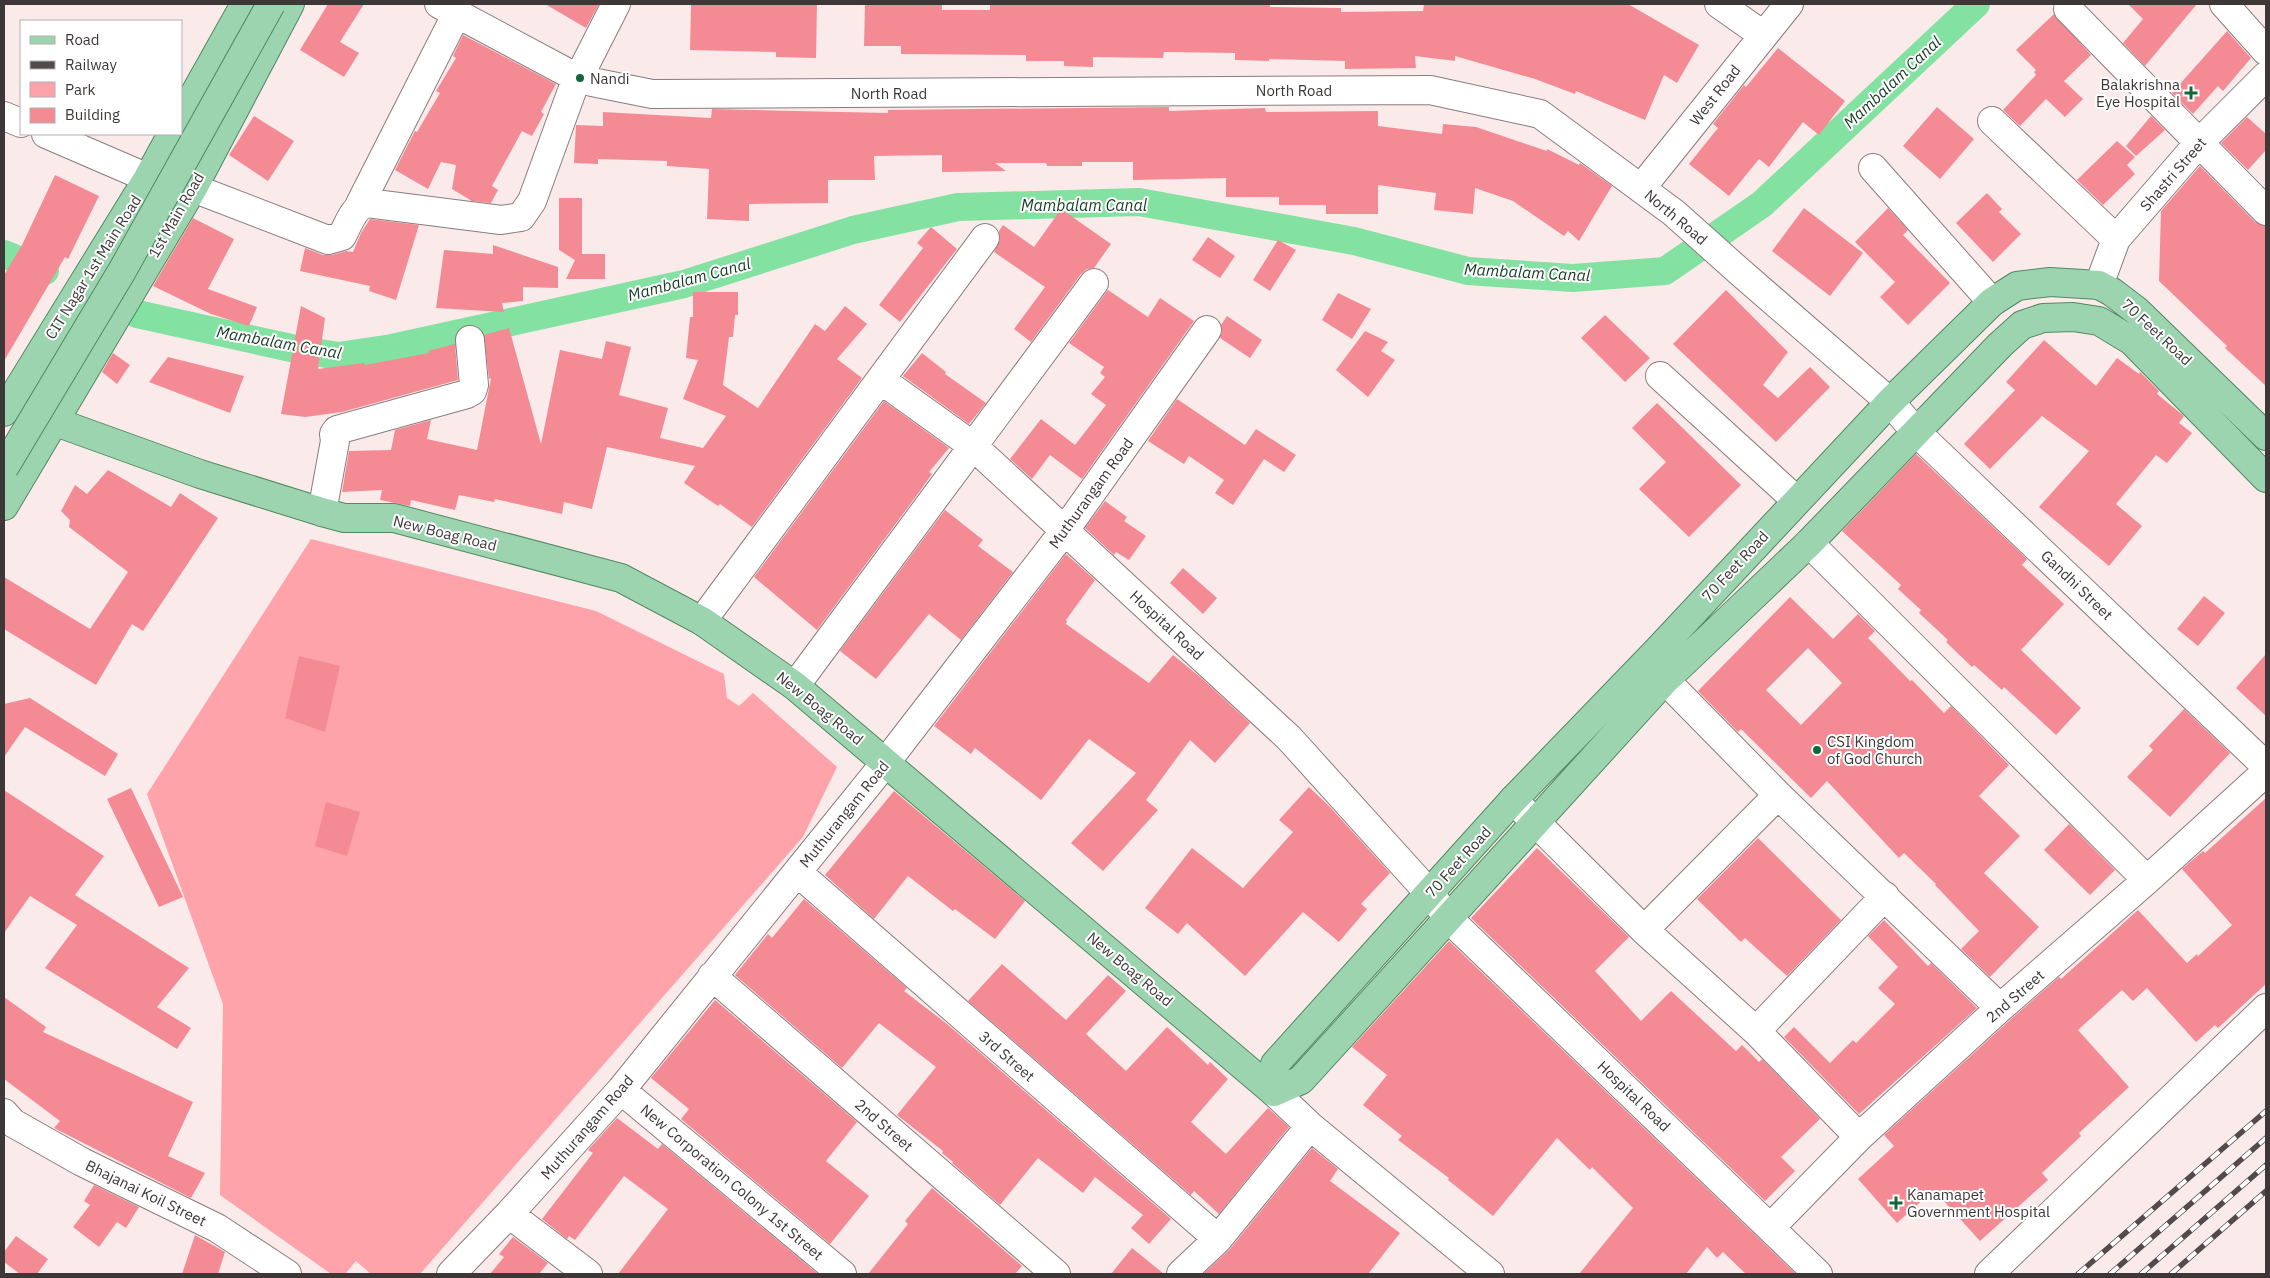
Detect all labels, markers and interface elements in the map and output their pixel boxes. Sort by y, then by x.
legend [20,20,182,135]
text: Road [65,30,100,49]
water label: Mambalam Canal [1839,31,1946,132]
text: Railway [65,55,118,74]
street label: West Road [1685,61,1745,129]
place label: Nandi [590,69,630,88]
marker: Nandi [574,72,586,84]
place label: Balakrishna Eye Hospital [2096,75,2180,111]
text: Park [65,80,95,99]
street label: North Road [1256,81,1332,100]
street label: North Road [851,84,927,103]
marker: Balakrishna Eye Hospital [2184,86,2198,100]
text: Building [65,105,120,124]
street label: Shastri Street [2136,133,2210,215]
street label: 1st Main Road [144,169,208,261]
street label: North Road [1641,185,1711,249]
street label: CIT Nagar 1st Main Road [41,191,145,343]
water label: Mambalam Canal [1021,195,1148,215]
water label: Mambalam Canal [625,253,753,305]
water label: Mambalam Canal [1463,259,1591,285]
street label: 70 Feet Road [2118,295,2196,369]
water label: Mambalam Canal [215,321,344,363]
street label: Muthurangam Road [1045,434,1137,552]
street label: New Boag Road [391,511,499,555]
street label: 70 Feet Road [1698,527,1772,605]
street label: Gandhi Street [2037,546,2117,624]
street label: Hospital Road [1126,586,1208,664]
street label: New Boag Road [773,667,867,749]
place label: CSI Kingdom of God Church [1827,732,1923,768]
marker: CSI Kingdom of God Church [1811,744,1823,756]
street label: Muthurangam Road [795,757,893,871]
street label: 70 Feet Road [1421,822,1495,902]
street label: New Boag Road [1083,928,1177,1010]
street label: 2nd Street [1982,966,2048,1026]
street label: 3rd Street [975,1027,1039,1085]
street label: Hospital Road [1594,1056,1674,1136]
street label: Muthurangam Road [537,1071,637,1183]
street label: 2nd Street [851,1095,917,1155]
street label: New Corporation Colony 1st Street [637,1100,827,1264]
street label: Bhajanai Koil Street [83,1156,209,1230]
place label: Kanamapet Government Hospital [1907,1185,2050,1221]
marker: Kanamapet Government Hospital [1889,1196,1903,1210]

